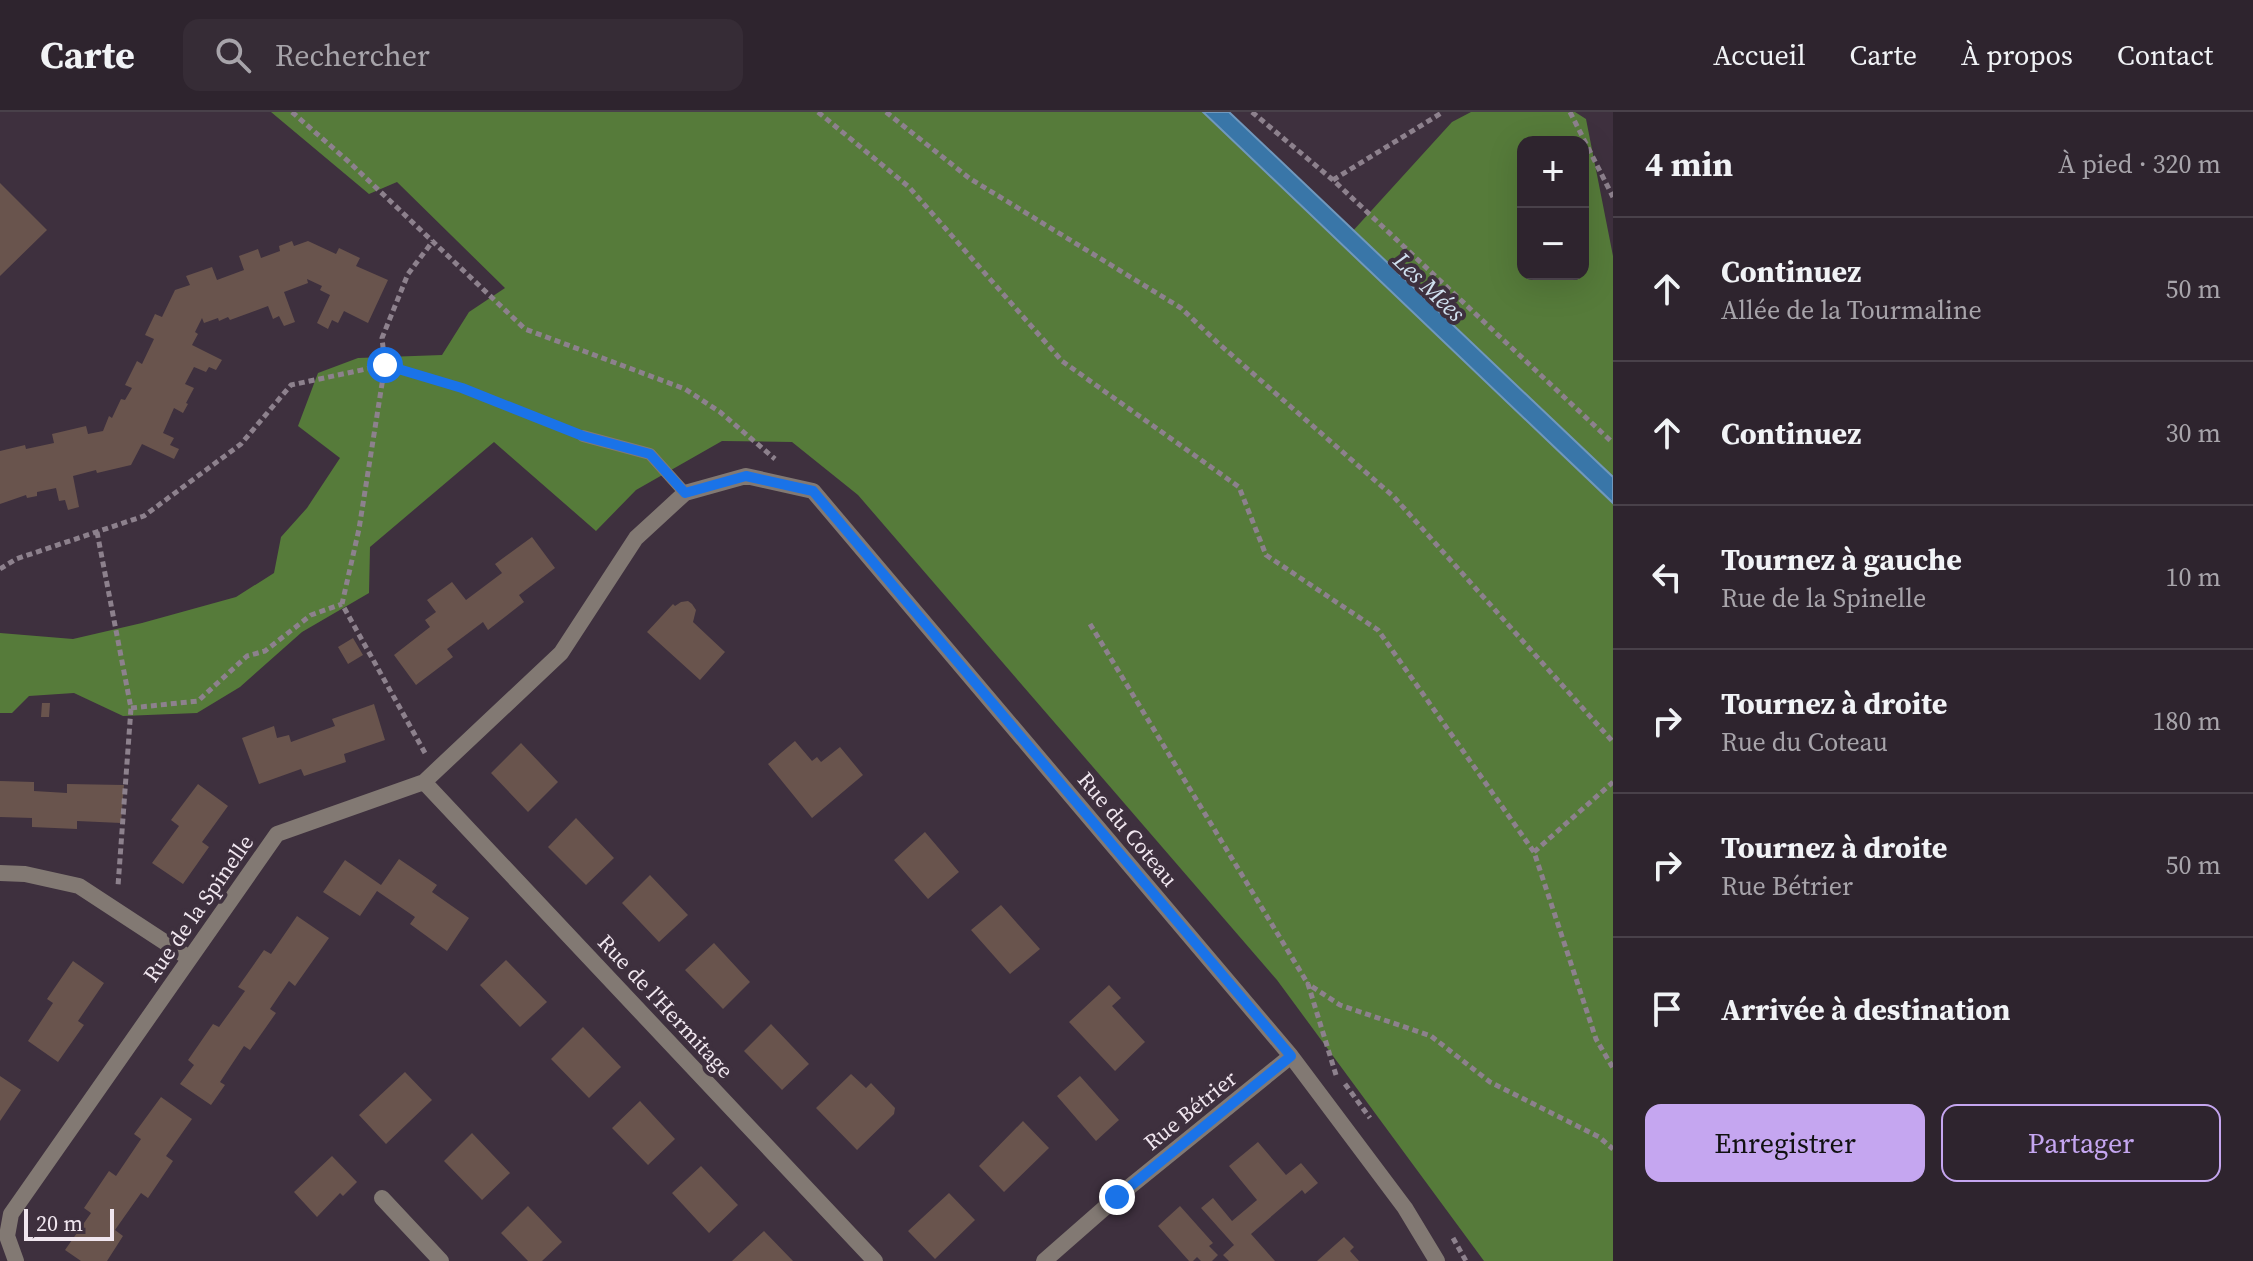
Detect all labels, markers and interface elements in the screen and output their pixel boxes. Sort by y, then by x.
search box [183,19,743,91]
text: Carte [40,29,135,81]
icon: search [211,33,255,77]
text: Rechercher [275,35,430,76]
text: Accueil [1713,36,1806,74]
text: Carte [1850,36,1917,74]
text: À propos [1961,36,2073,74]
text: Contact [2117,36,2213,74]
map controls [1517,136,1589,280]
button: + [1517,136,1589,208]
text: 4 min [1645,141,1733,187]
text: À pied · 320 m [2058,146,2221,182]
button: − [1517,208,1589,280]
water label: Les Mées [1386,244,1472,329]
text: Continuez [1721,251,1861,292]
icon: ahead [1645,267,1689,311]
text: 50 m [2166,271,2221,307]
text: Allée de la Tourmaline [1721,292,1982,328]
route start [367,347,403,383]
icon: ahead [1645,411,1689,455]
text: Continuez [1721,413,1861,454]
text: 30 m [2166,415,2221,451]
text: Tournez à gauche [1721,539,1962,580]
icon: left [1645,555,1689,599]
text: 10 m [2166,559,2221,595]
text: Rue de la Spinelle [1721,580,1926,616]
text: Tournez à droite [1721,683,1947,724]
icon: right [1645,699,1689,743]
text: 180 m [2153,703,2221,739]
text: Rue du Coteau [1721,724,1888,760]
street label: Rue du Coteau [1071,765,1185,893]
text: Tournez à droite [1721,827,1947,868]
street label: Rue de la Spinelle [136,828,260,988]
icon: right [1645,843,1689,887]
text: 50 m [2166,847,2221,883]
text: Rue Bétrier [1721,868,1853,904]
street label: Rue de l'Hermitage [591,928,741,1084]
icon: arrive [1645,987,1689,1031]
text: Arrivée à destination [1721,989,2011,1030]
street label: Rue Bétrier [1137,1063,1243,1157]
button: Enregistrer [1645,1104,1925,1182]
button: Partager [1941,1104,2221,1182]
route end [1099,1179,1135,1215]
scale bar [24,1205,114,1241]
text: 20 m [36,1208,83,1238]

